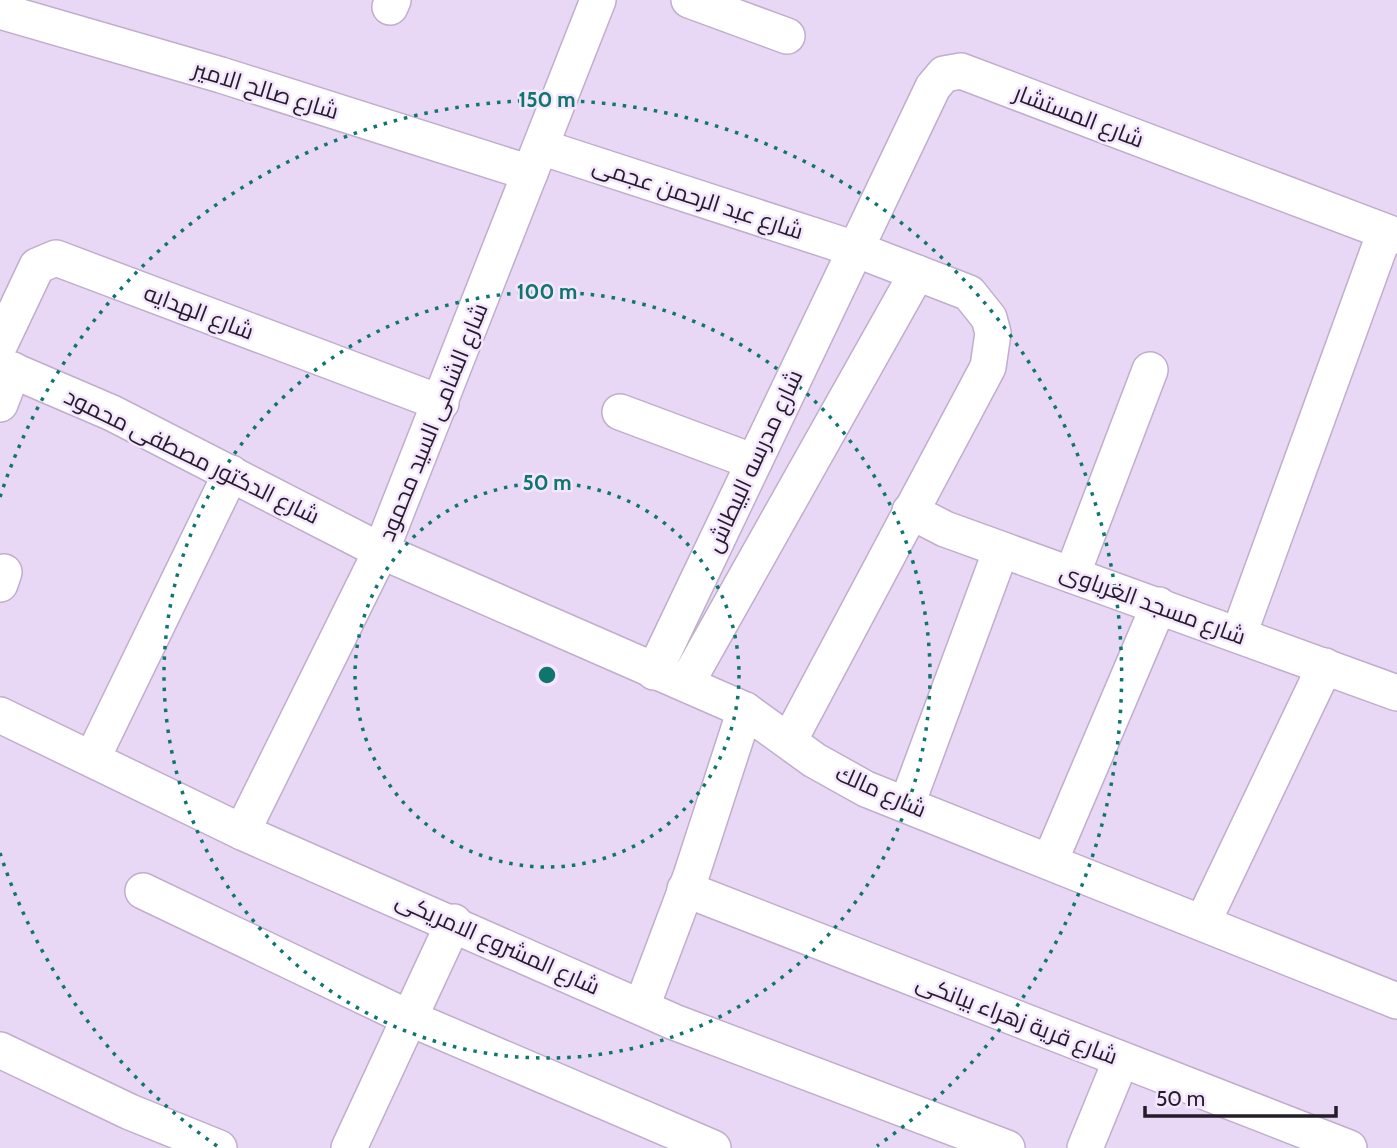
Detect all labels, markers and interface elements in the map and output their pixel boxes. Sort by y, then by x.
street label: شارع صالح الامير [187,54,342,127]
street label: شارع المستشار [1007,78,1148,155]
text: 150 m [519,87,575,112]
street label: شارع عبد الرحمن عجمى [588,151,807,247]
street label: شارع الهدايه [139,278,258,348]
text: 100 m [517,279,577,304]
street label: شارع الشامى السيد محمود [372,299,495,546]
street label: شارع مدرسه البيطاش [699,365,810,558]
street label: شارع الدكتور مصطفى محمود [59,382,324,532]
text: 50 m [522,470,572,495]
street label: شارع مسجد الغرباوى [1056,557,1250,653]
centre of rings [535,663,559,687]
street label: شارع مالك [830,759,931,825]
street label: شارع المشروع الامريكى [391,885,604,1002]
street label: شارع قرية زهراء بيانكى [912,968,1122,1072]
scale bar [1145,1074,1336,1118]
text: 50 m [1156,1086,1205,1111]

